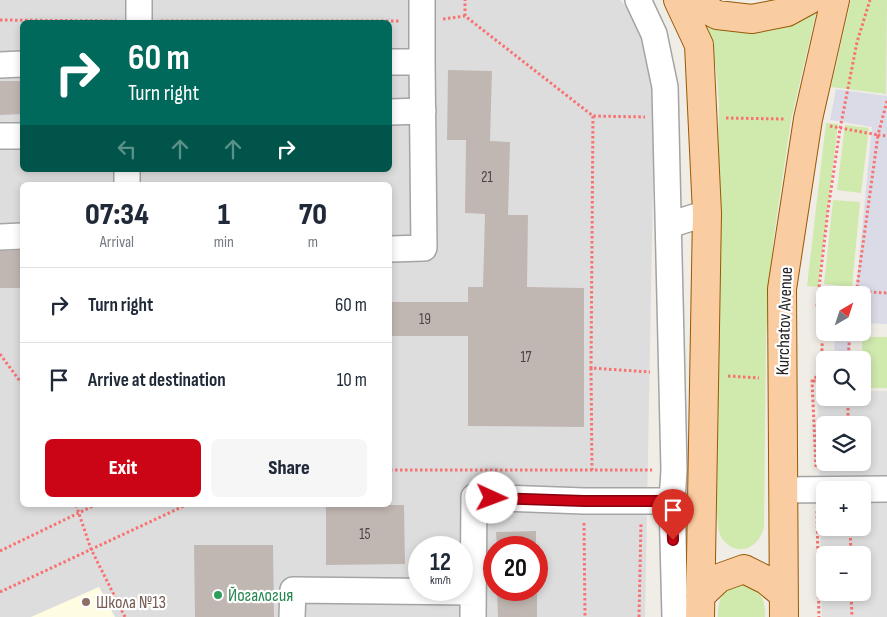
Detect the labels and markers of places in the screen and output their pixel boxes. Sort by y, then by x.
pin [652,489,694,540]
place label: Йогалогия [228,585,293,606]
marker: Йогалогия [212,589,224,601]
place label: Школа №13 [96,592,166,613]
marker: Школа №13 [80,596,92,608]

